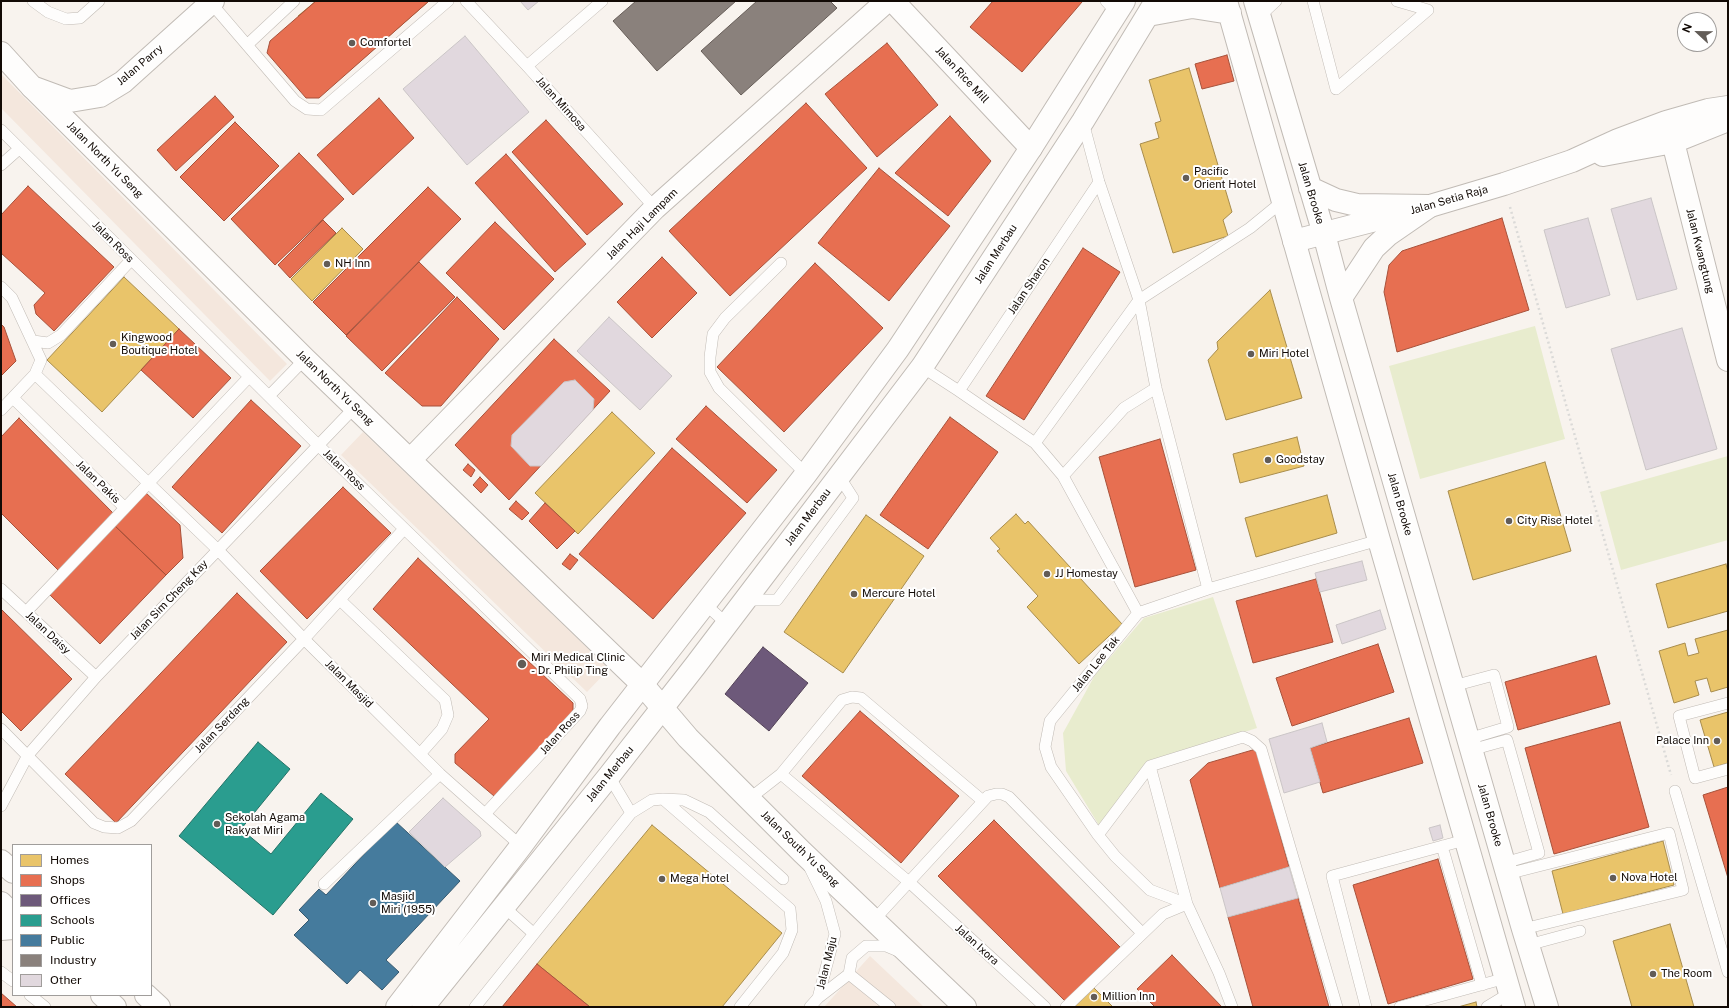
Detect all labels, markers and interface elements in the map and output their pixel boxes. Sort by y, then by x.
north arrow [1677,12,1717,52]
text: N [1680,22,1694,34]
place label: Comfortel [360,36,411,50]
marker: Comfortel [347,38,357,48]
street label: Jalan Parry [114,42,166,88]
street label: Jalan Rice Mill [932,44,992,106]
street label: Jalan Mimosa [533,74,589,134]
street label: Jalan North Yu Seng [64,119,146,201]
street label: Jalan Brooke [1295,160,1327,226]
place label: Pacific Orient Hotel [1194,165,1256,191]
marker: Pacific Orient Hotel [1181,173,1191,183]
street label: Jalan Setia Raja [1409,183,1489,217]
street label: Jalan Haji Lampam [604,186,680,262]
street label: Jalan Kwangtung [1683,207,1717,295]
street label: Jalan Ross [89,218,137,266]
street label: Jalan Merbau [972,222,1020,286]
street label: Jalan Sharon [1005,255,1053,317]
place label: NH Inn [335,257,370,271]
marker: NH Inn [322,259,332,269]
place label: Kingwood Boutique Hotel [121,331,198,357]
marker: Kingwood Boutique Hotel [108,339,118,349]
place label: Miri Hotel [1259,347,1309,361]
street label: Jalan North Yu Seng [294,348,376,428]
marker: Miri Hotel [1246,349,1256,359]
street label: Jalan Ross [320,447,368,493]
place label: Goodstay [1276,453,1325,467]
marker: Goodstay [1263,455,1273,465]
street label: Jalan Pakis [73,458,123,506]
street label: Jalan Brooke [1385,471,1415,537]
street label: Jalan Merbau [782,486,834,548]
place label: City Rise Hotel [1517,514,1593,528]
marker: City Rise Hotel [1504,516,1514,526]
street label: Jalan Sim Cheng Kay [127,557,211,643]
place label: JJ Homestay [1055,567,1118,581]
marker: JJ Homestay [1042,569,1052,579]
place label: Mercure Hotel [862,587,936,601]
marker: Mercure Hotel [849,589,859,599]
street label: Jalan Daisy [23,609,73,657]
street label: Jalan Lee Tak [1069,633,1123,695]
place label: Miri Medical Clinic - Dr. Philip Ting [531,651,625,677]
street label: Jalan Masjid [322,657,376,711]
marker: Miri Medical Clinic - Dr. Philip Ting [516,658,528,670]
street label: Jalan Serdang [192,694,252,756]
street label: Jalan Ross [537,709,583,757]
place label: Palace Inn [1656,734,1709,748]
marker: Palace Inn [1712,736,1722,746]
street label: Jalan Merbau [584,743,636,805]
street label: Jalan Brooke [1475,782,1505,848]
street label: Jalan South Yu Seng [758,808,842,890]
place label: Sekolah Agama Rakyat Miri [225,811,305,837]
marker: Sekolah Agama Rakyat Miri [212,819,222,829]
legend [12,844,152,996]
text: Homes [50,853,89,867]
place label: Nova Hotel [1621,871,1678,885]
place label: Mega Hotel [670,872,729,886]
text: Shops [50,873,85,887]
marker: Nova Hotel [1608,873,1618,883]
marker: Mega Hotel [657,874,667,884]
place label: Masjid Miri (1955) [381,890,435,916]
text: Offices [50,893,90,907]
marker: Masjid Miri (1955) [368,898,378,908]
text: Schools [50,913,95,927]
street label: Jalan Ixora [952,922,1002,968]
text: Public [50,933,85,947]
street label: Jalan Maju [814,935,840,991]
text: Industry [50,953,96,967]
place label: The Room [1661,967,1712,981]
marker: The Room [1648,969,1658,979]
text: Other [50,973,82,987]
place label: Million Inn [1102,990,1155,1004]
marker: Million Inn [1089,992,1099,1002]

